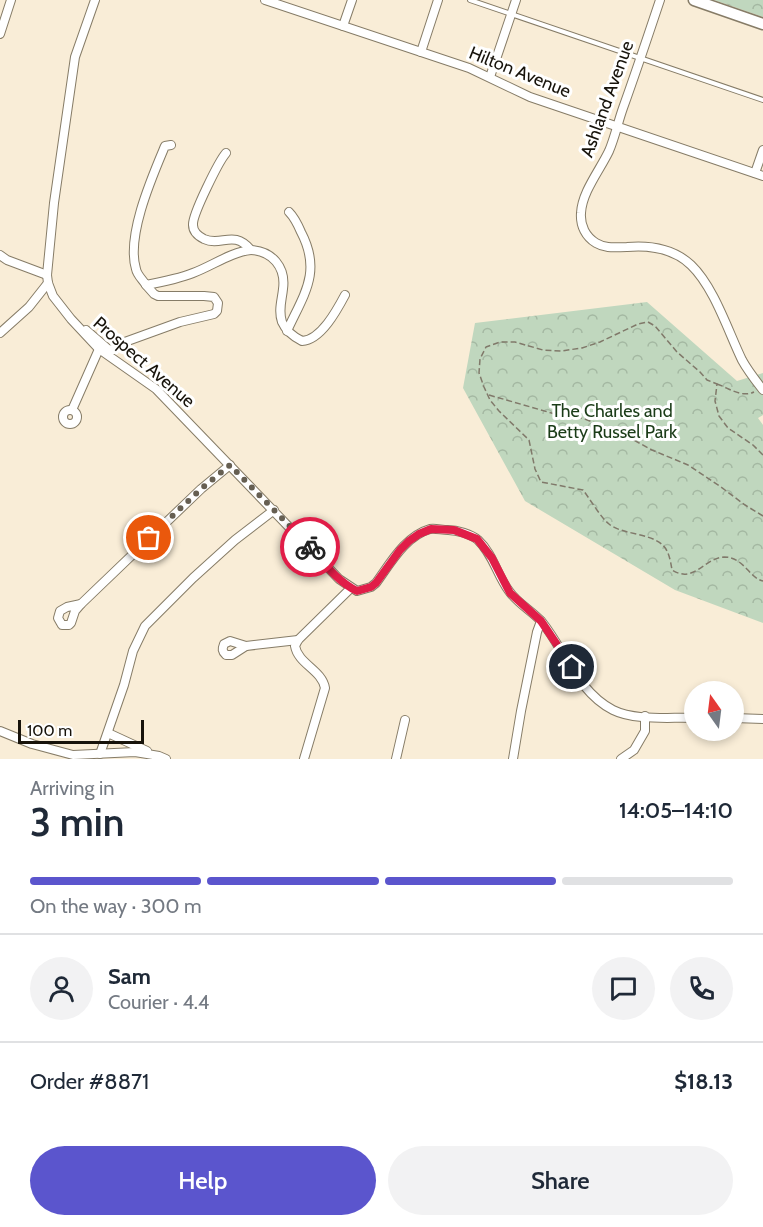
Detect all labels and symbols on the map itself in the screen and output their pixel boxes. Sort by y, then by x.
street label: Ashland Avenue [576,38,638,160]
street label: Hilton Avenue [466,42,574,102]
street label: Prospect Avenue [89,312,199,412]
park label: The Charles and Betty Russel Park [547,400,678,443]
pin [123,512,174,563]
courier [280,517,340,577]
pin [546,641,597,692]
north arrow [684,681,744,741]
scale bar [18,717,144,744]

